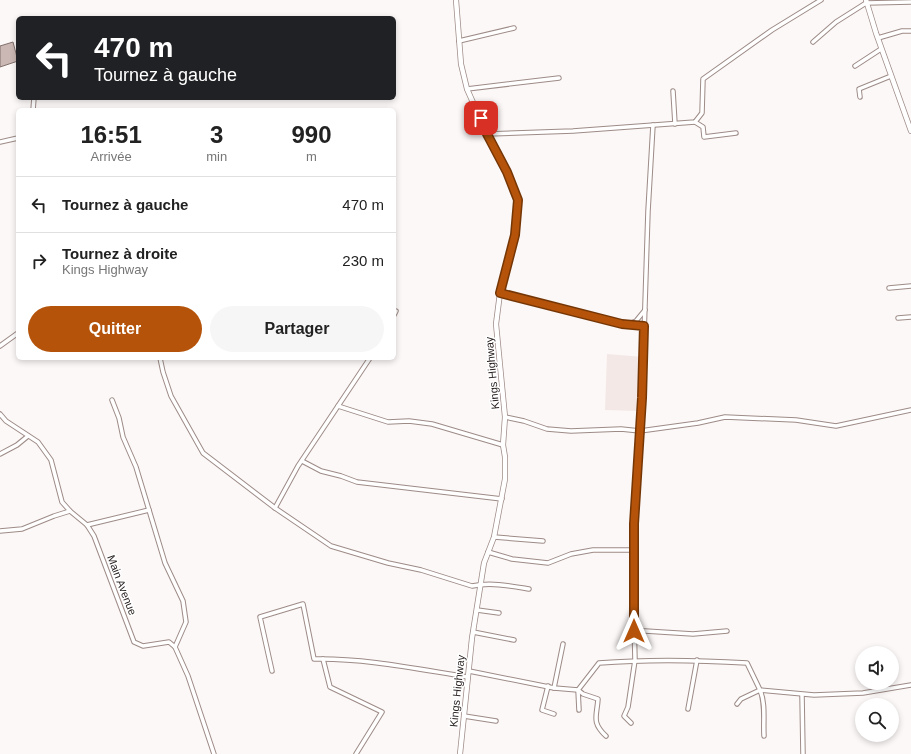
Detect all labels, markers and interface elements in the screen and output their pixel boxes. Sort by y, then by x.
icon: left [28,32,80,84]
text: 470 m [94,32,173,63]
text: Tournez à gauche [94,65,237,85]
pin [464,101,498,135]
icon: arrive [470,107,492,129]
text: 16:51 [80,121,142,148]
text: 3 [210,121,223,148]
text: 990 [292,121,332,148]
text: Arrivée [90,149,132,164]
text: min [206,149,227,164]
text: m [306,149,317,164]
icon: left [28,194,50,216]
text: Tournez à gauche [62,196,188,213]
text: 470 m [342,196,384,213]
text: Tournez à droite [62,245,178,262]
icon: right [28,250,50,272]
text: 230 m [342,252,384,269]
text: Kings Highway [62,262,148,277]
button: Quitter [28,306,202,352]
button: Partager [210,306,384,352]
street label: Kings Highway [483,336,501,410]
street label: Main Avenue [105,553,139,617]
position arrow [613,610,655,652]
map controls [855,646,899,742]
button: sound [855,646,899,690]
street label: Kings Highway [447,654,467,728]
button: search [855,698,899,742]

